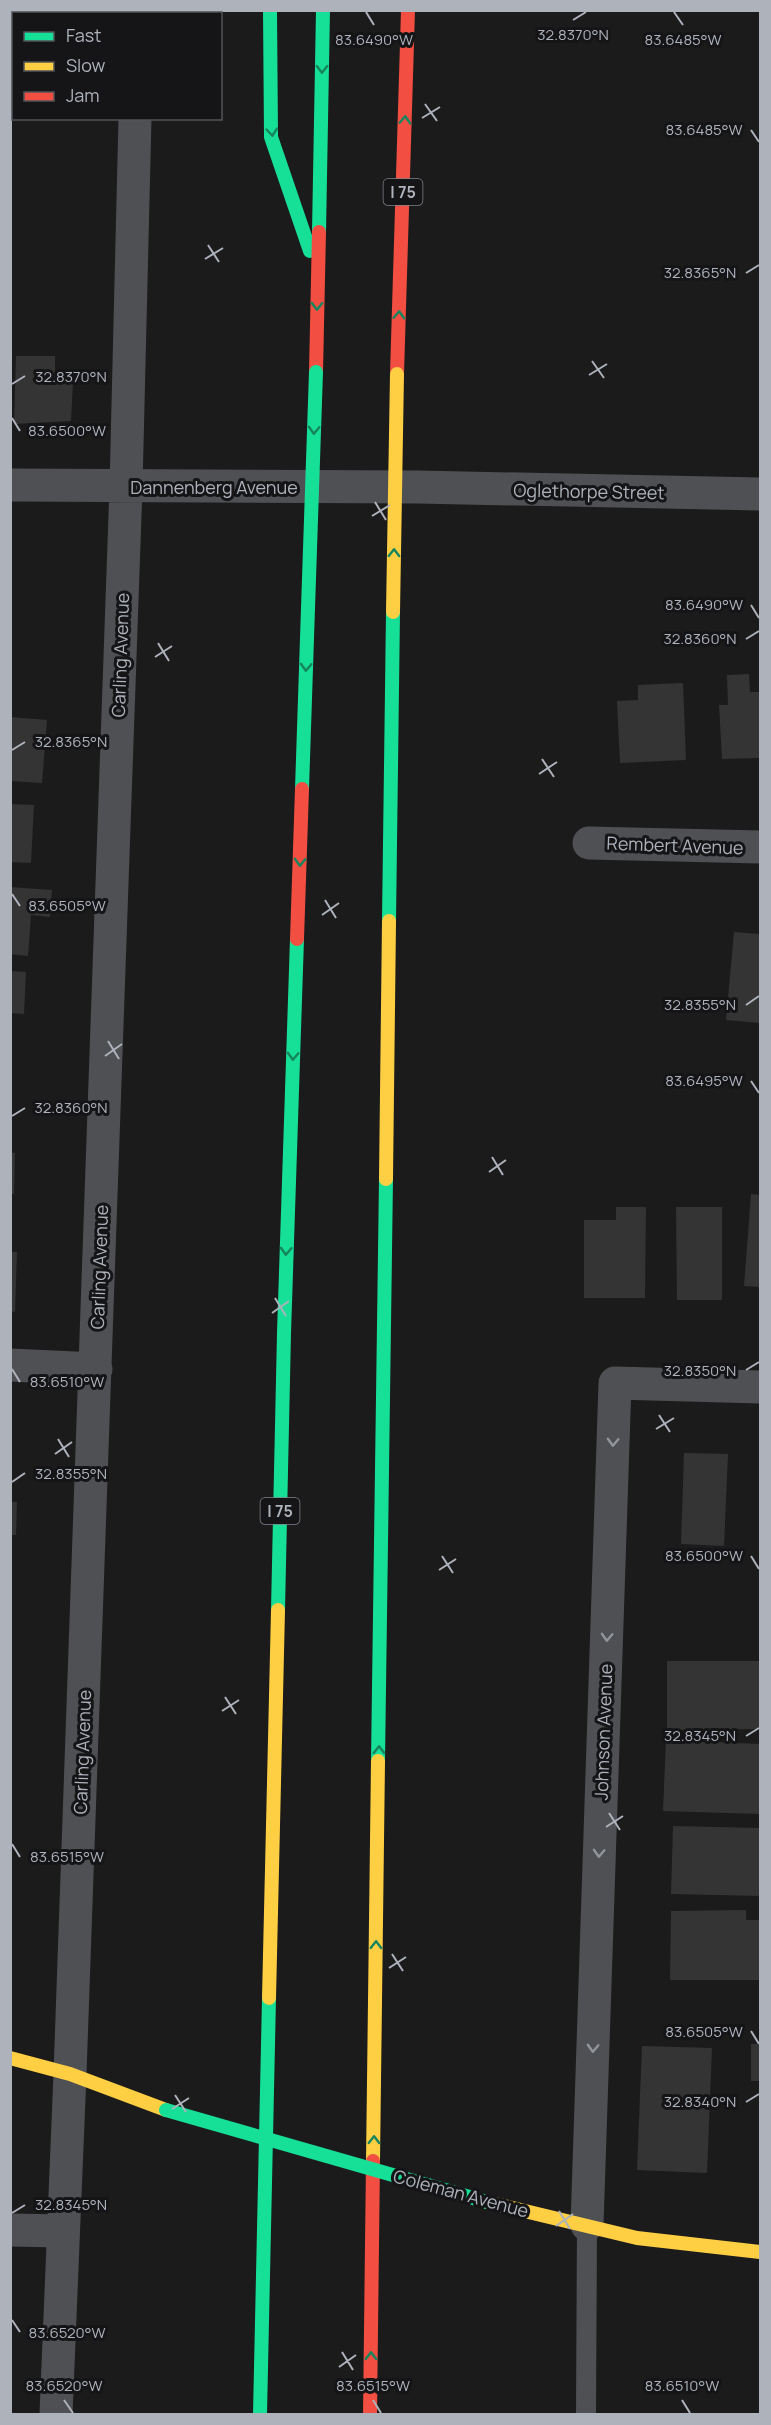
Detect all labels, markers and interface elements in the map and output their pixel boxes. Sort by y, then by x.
legend [12,12,222,120]
text: Fast [66,23,101,47]
text: 32.8370°N [537,24,609,45]
text: 83.6490°W [335,29,413,50]
text: 83.6485°W [644,29,722,50]
text: Slow [66,53,106,77]
one-way arrow [316,64,328,73]
text: Jam [66,83,100,107]
one-way arrow [398,116,411,125]
text: 83.6485°W [665,119,743,140]
one-way arrow [265,127,278,136]
road number: I 75 [384,179,422,205]
text: 32.8365°N [664,262,736,283]
one-way arrow [311,301,323,310]
one-way arrow [392,311,405,320]
text: 32.8370°N [35,366,107,387]
text: 83.6500°W [28,420,106,441]
one-way arrow [308,426,320,435]
street label: Dannenberg Avenue [130,475,298,499]
street label: Oglethorpe Street [513,478,665,504]
one-way arrow [388,549,400,558]
street label: Carling Avenue [106,592,134,718]
text: 83.6490°W [665,594,743,615]
text: 32.8360°N [663,628,737,649]
one-way arrow [300,662,313,671]
text: 32.8365°N [35,731,107,752]
street label: Rembert Avenue [606,831,744,859]
one-way arrow [293,857,306,866]
text: 83.6505°W [28,895,106,916]
text: 32.8355°N [664,994,736,1015]
one-way arrow [287,1052,299,1061]
text: 83.6495°W [665,1070,743,1091]
text: 32.8360°N [34,1097,108,1118]
street label: Carling Avenue [85,1204,113,1330]
one-way arrow [280,1247,293,1256]
text: 32.8350°N [664,1360,736,1381]
text: 83.6510°W [30,1371,104,1392]
one-way arrow [606,1437,619,1446]
text: 32.8355°N [35,1463,107,1484]
road number: I 75 [260,1498,300,1524]
text: 83.6500°W [665,1545,743,1566]
one-way arrow [600,1632,613,1641]
street label: Johnson Avenue [589,1663,617,1801]
street label: Carling Avenue [68,1689,96,1815]
text: 32.8345°N [664,1725,736,1746]
one-way arrow [372,1746,385,1755]
text: 83.6515°W [30,1846,104,1867]
one-way arrow [593,1848,606,1857]
one-way arrow [370,1941,382,1950]
text: 83.6505°W [665,2021,743,2042]
one-way arrow [587,2043,600,2052]
text: 32.8340°N [664,2091,736,2112]
one-way arrow [367,2136,380,2145]
street label: Coleman Avenue [391,2163,531,2223]
text: 32.8345°N [35,2194,107,2215]
text: 83.6520°W [29,2322,105,2343]
one-way arrow [365,2352,377,2361]
text: 83.6520°W [26,2375,102,2396]
text: 83.6515°W [336,2375,410,2396]
text: 83.6510°W [645,2375,719,2396]

